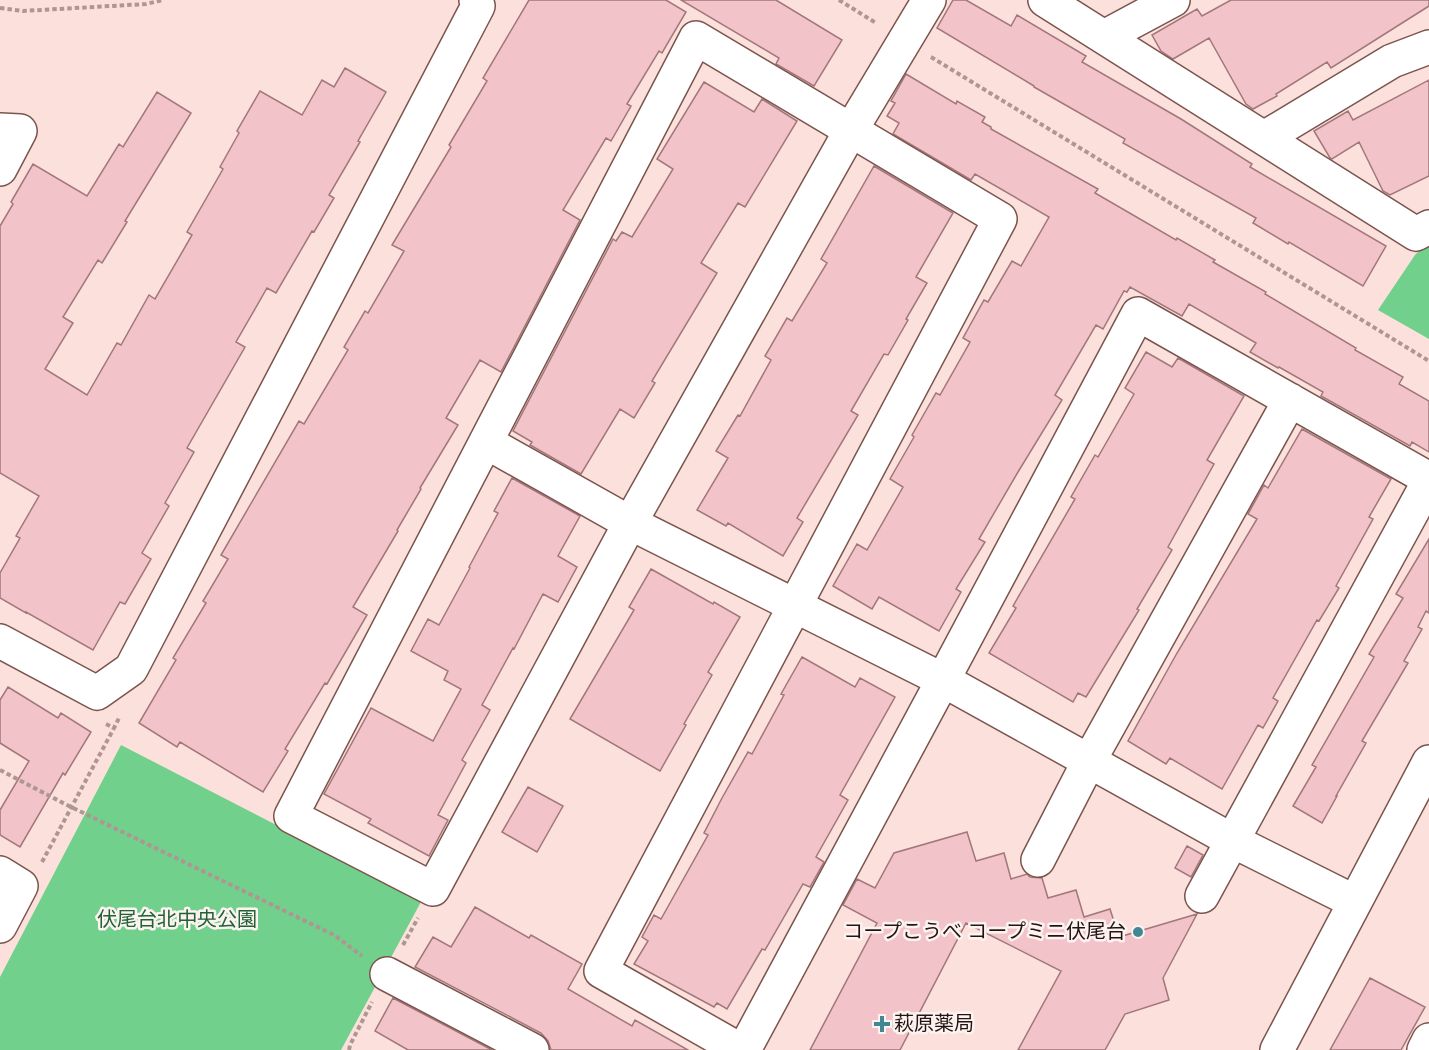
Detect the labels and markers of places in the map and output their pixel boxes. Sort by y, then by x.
place label: コープこうべ コープミニ伏尾台 [843,920,1126,944]
marker: コープこうべ コープミニ伏尾台 [1131,925,1145,939]
place label: 萩原薬局 [894,1012,974,1036]
marker: 萩原薬局 [875,1017,889,1031]

